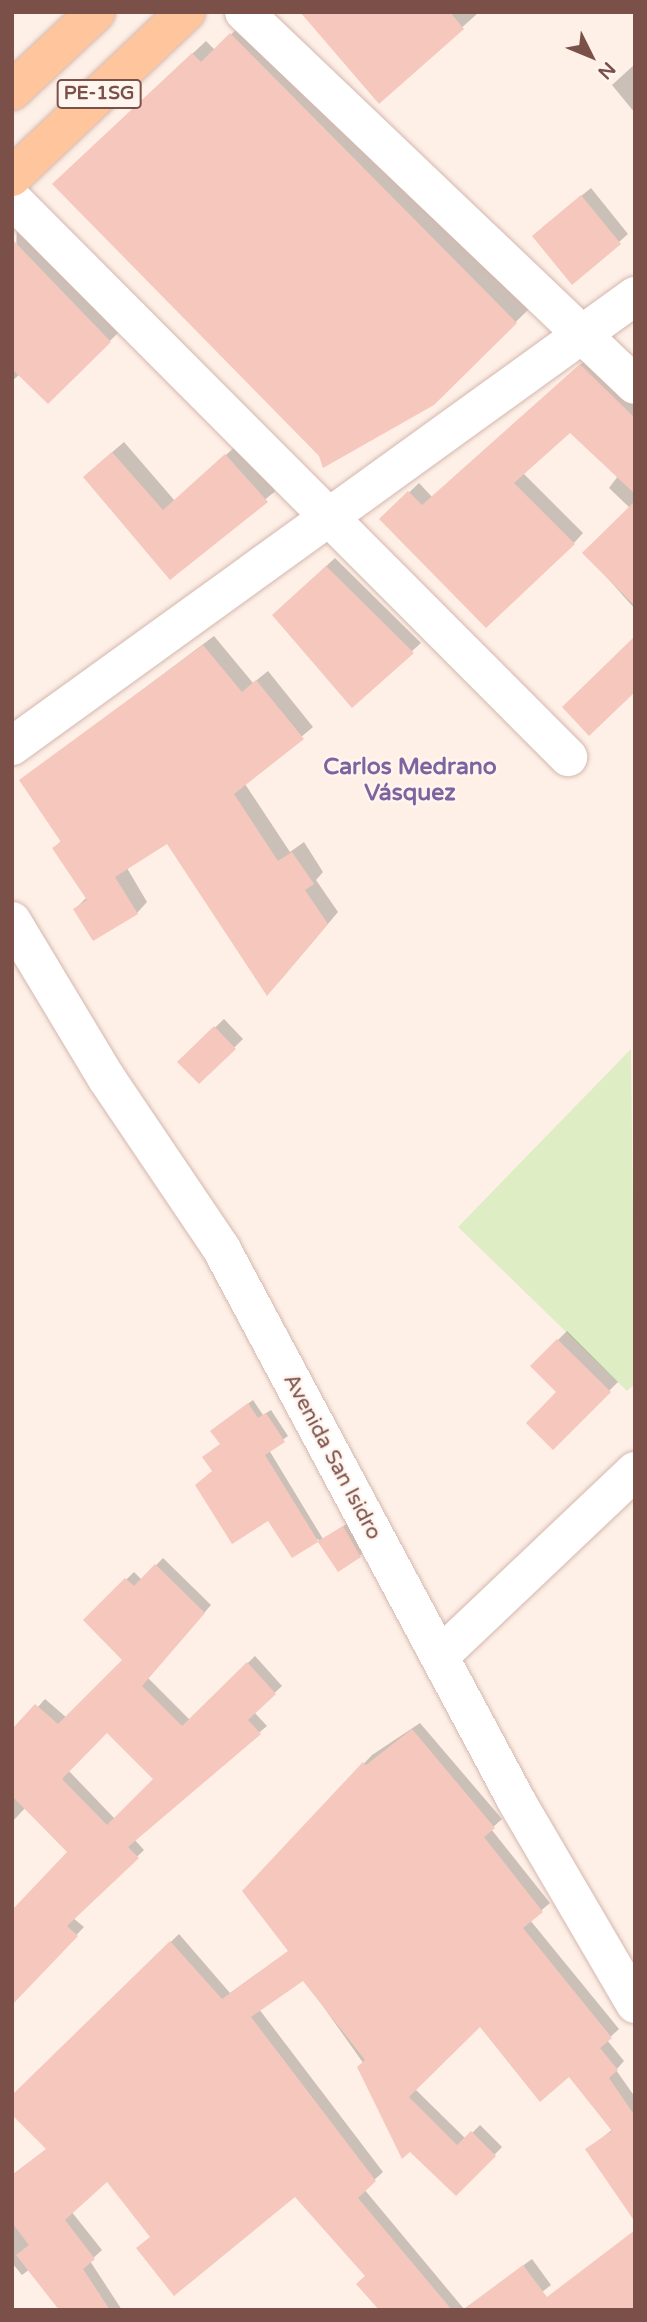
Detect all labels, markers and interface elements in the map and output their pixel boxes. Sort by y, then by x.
north arrow [556,21,626,91]
text: N [593,57,620,83]
road number: PE-1SG [55,78,143,110]
district label: Carlos Medrano Vásquez [323,753,497,807]
street label: Avenida San Isidro [278,1370,386,1544]

